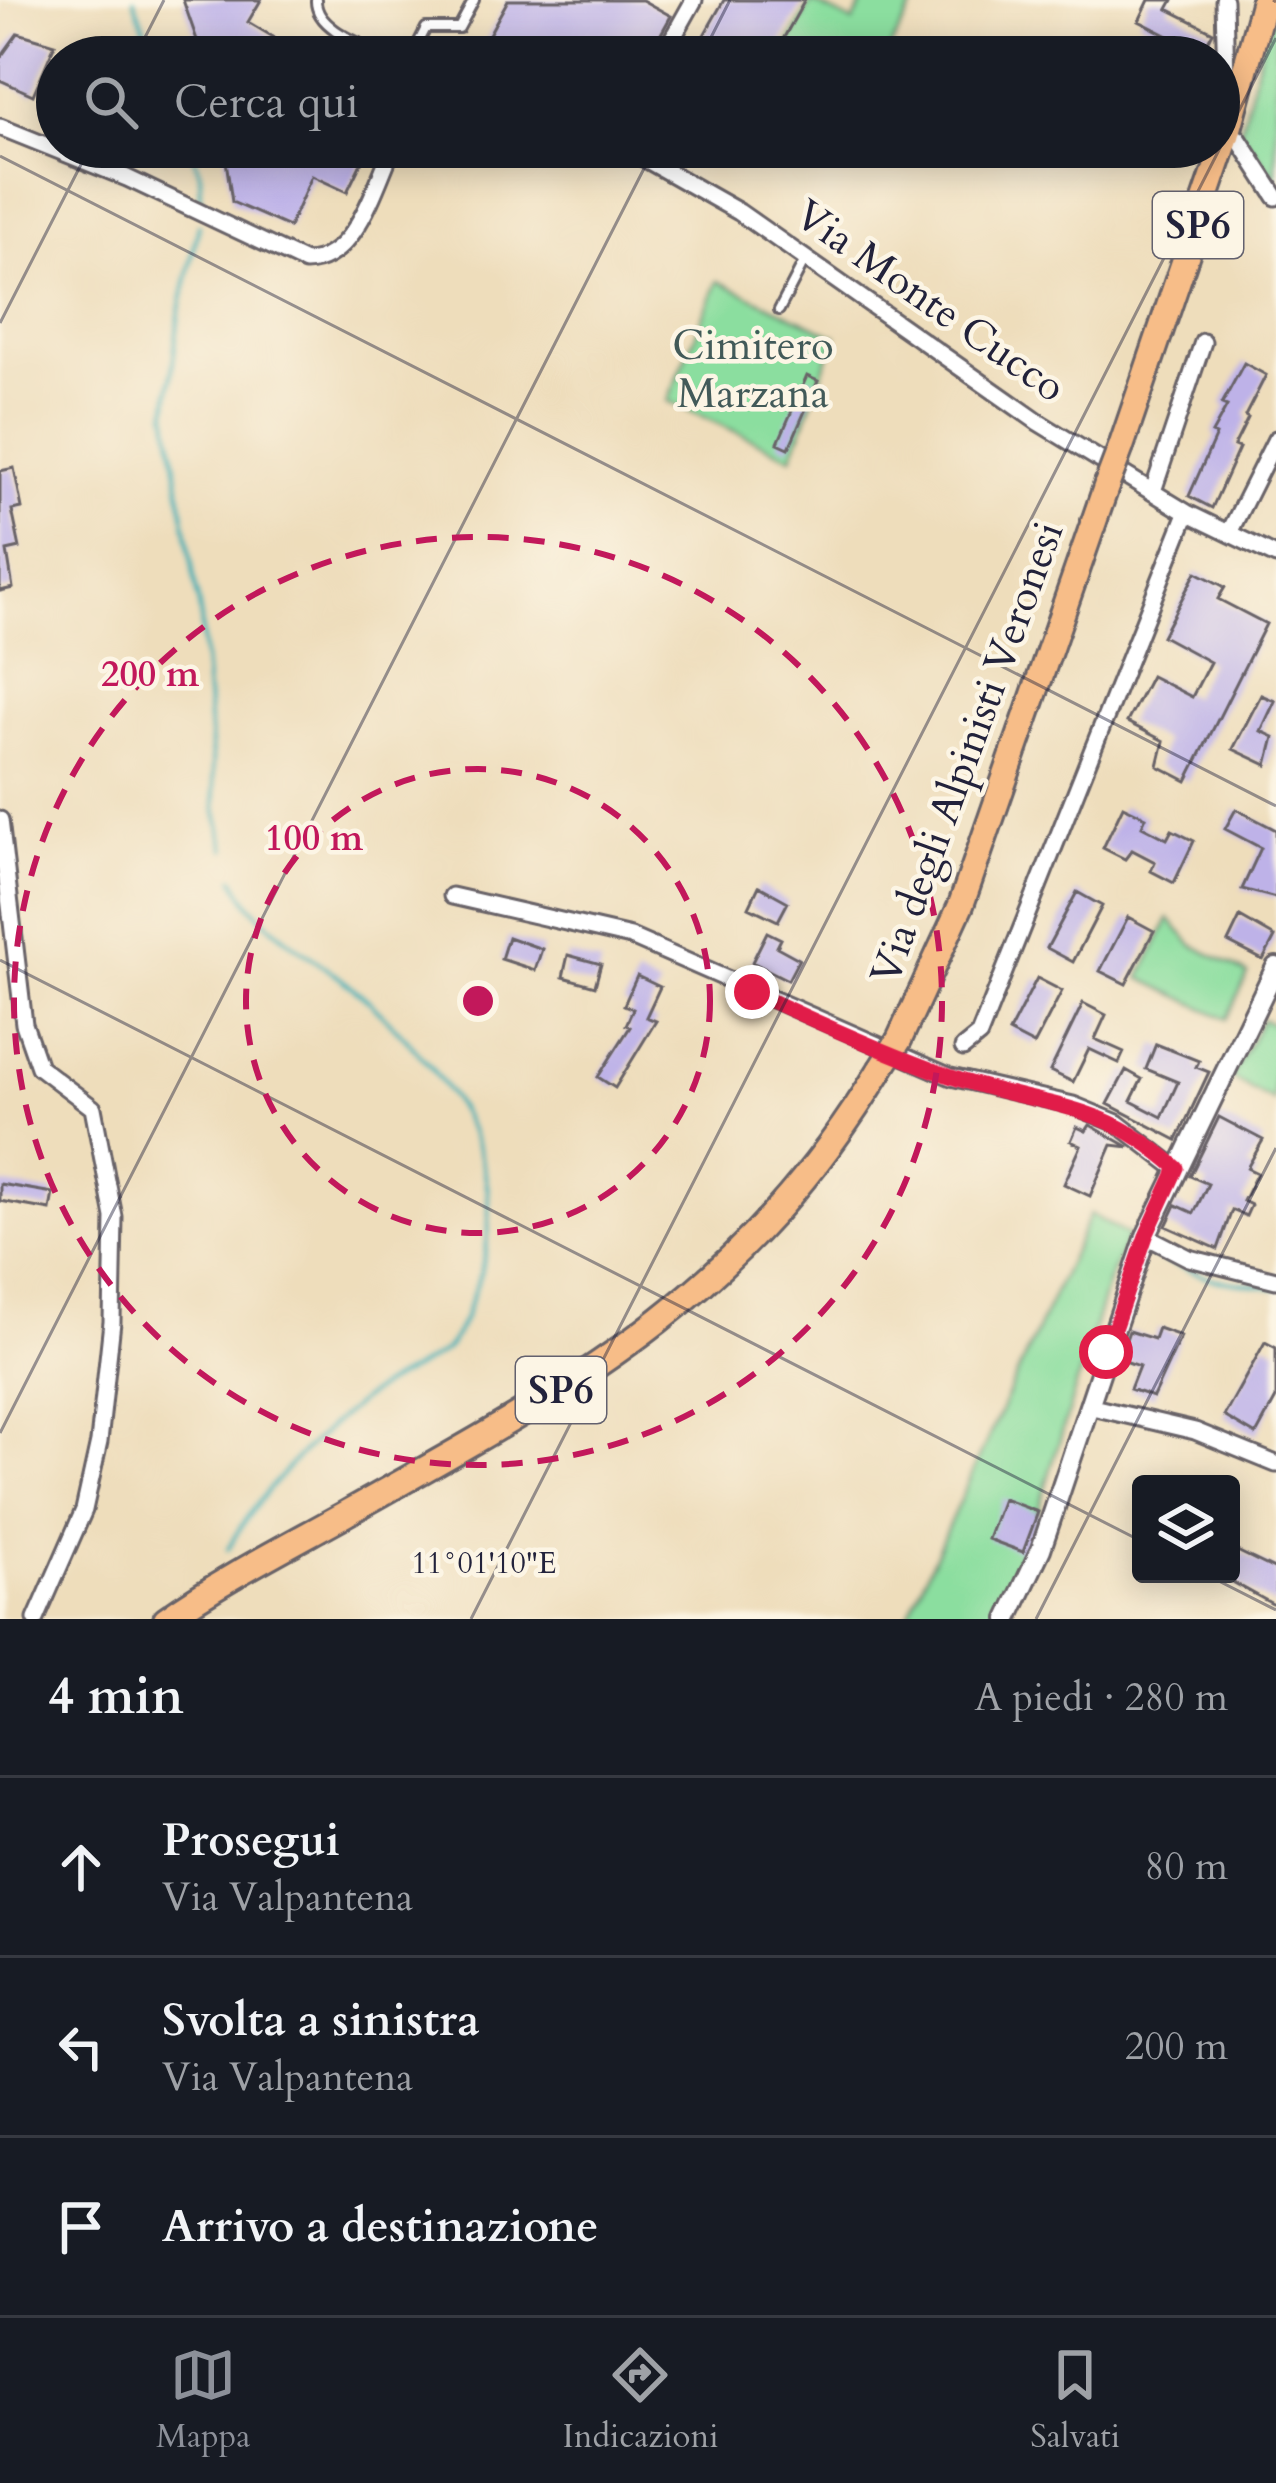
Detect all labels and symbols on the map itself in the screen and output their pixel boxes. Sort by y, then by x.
street label: Via Monte Cucco [783,186,1077,416]
road number: SP6 [1153,192,1243,258]
park label: Cimitero Marzana [672,317,834,422]
street label: Via degli Alpinisti Veronesi [857,514,1077,992]
text: 200 m [101,650,200,699]
text: 100 m [265,814,364,863]
route end [725,965,779,1019]
centre of rings [457,980,499,1022]
route start [1079,1325,1133,1379]
road number: SP6 [516,1357,606,1423]
text: 11°01'10"E [411,1543,557,1584]

